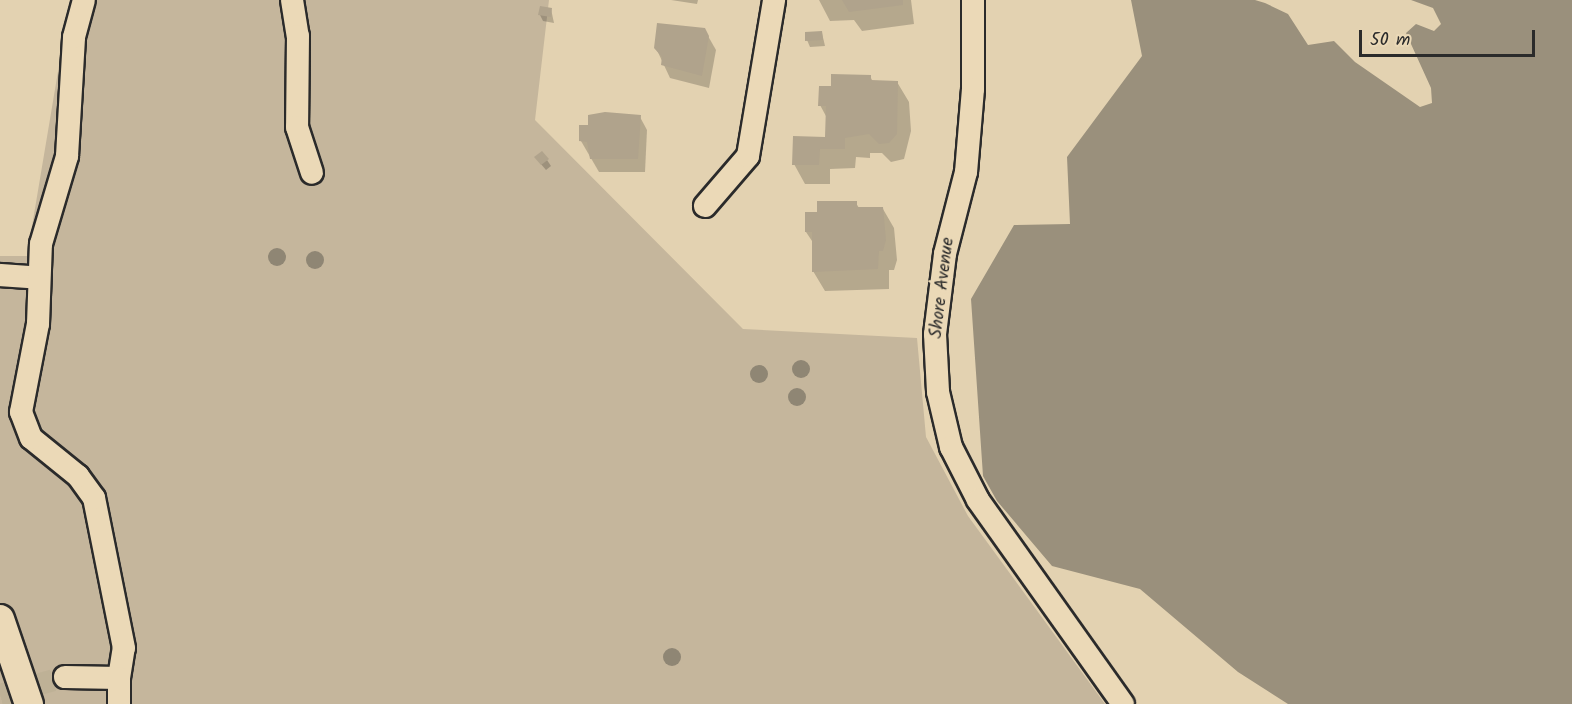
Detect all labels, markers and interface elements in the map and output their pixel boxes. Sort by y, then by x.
scale bar [1362,18,1538,56]
text: 50 m [1370,26,1410,55]
street label: Shore Avenue [926,236,960,340]

